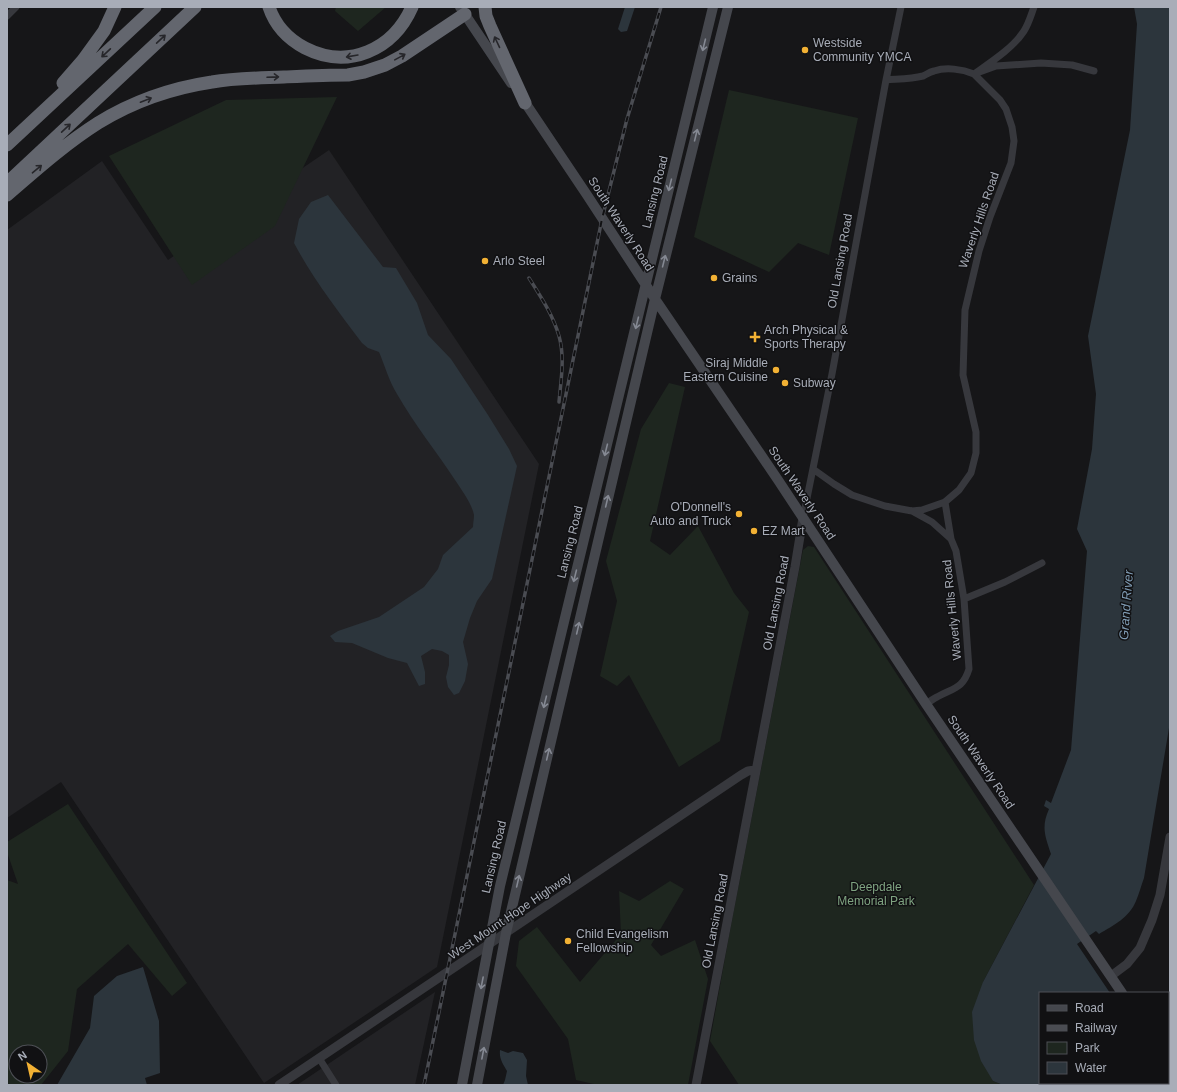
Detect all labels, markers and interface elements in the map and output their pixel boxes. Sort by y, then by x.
one-way arrow [156,34,166,43]
one-way arrow [493,36,500,48]
place label: Westside Community YMCA [813,36,911,64]
one-way arrow [700,38,707,51]
marker: Westside Community YMCA [800,45,810,55]
one-way arrow [101,48,111,57]
one-way arrow [346,52,359,60]
one-way arrow [394,53,406,61]
one-way arrow [266,73,279,81]
one-way arrow [139,96,151,104]
one-way arrow [61,123,71,132]
one-way arrow [693,129,700,142]
street label: Lansing Road [639,154,671,230]
one-way arrow [31,165,42,174]
street label: Waverly Hills Road [956,170,1002,270]
street label: South Waverly Road [585,174,657,274]
one-way arrow [666,178,673,191]
street label: Old Lansing Road [825,212,855,310]
place label: Arlo Steel [493,254,545,268]
one-way arrow [661,255,668,268]
marker: Arlo Steel [480,256,490,266]
place label: Grains [722,271,757,285]
marker: Grains [709,273,719,283]
one-way arrow [632,316,640,329]
place label: Arch Physical & Sports Therapy [764,323,848,351]
marker: Arch Physical & Sports Therapy [749,331,761,343]
place label: Siraj Middle Eastern Cuisine [683,356,768,384]
marker: Siraj Middle Eastern Cuisine [771,365,781,375]
place label: Subway [793,376,836,390]
marker: Subway [780,378,790,388]
one-way arrow [602,443,609,456]
street label: South Waverly Road [766,444,838,542]
one-way arrow [604,495,612,508]
place label: O'Donnell's Auto and Truck [650,500,732,528]
street label: Lansing Road [554,504,586,580]
marker: O'Donnell's Auto and Truck [734,509,744,519]
place label: EZ Mart [762,524,805,538]
marker: EZ Mart [749,526,759,536]
street label: Old Lansing Road [760,555,792,651]
street label: Waverly Hills Road [940,559,964,661]
one-way arrow [571,569,579,582]
water label: Grand River [1116,569,1136,640]
one-way arrow [574,622,582,635]
one-way arrow [541,695,548,708]
street label: South Waverly Road [945,713,1017,811]
one-way arrow [545,748,552,761]
street label: Lansing Road [479,819,509,895]
street label: West Mount Hope Highway [446,870,574,962]
street label: Old Lansing Road [699,873,731,969]
one-way arrow [515,875,523,888]
park label: Deepdale Memorial Park [837,880,916,908]
place label: Child Evangelism Fellowship [576,927,669,955]
marker: Child Evangelism Fellowship [563,936,573,946]
one-way arrow [477,976,485,989]
legend [1039,992,1169,1084]
text: Road [1075,1001,1104,1015]
text: Railway [1075,1021,1117,1035]
text: Park [1075,1041,1101,1055]
north arrow [8,1044,48,1084]
one-way arrow [479,1047,487,1060]
text: N [16,1048,29,1063]
text: Water [1075,1061,1107,1075]

